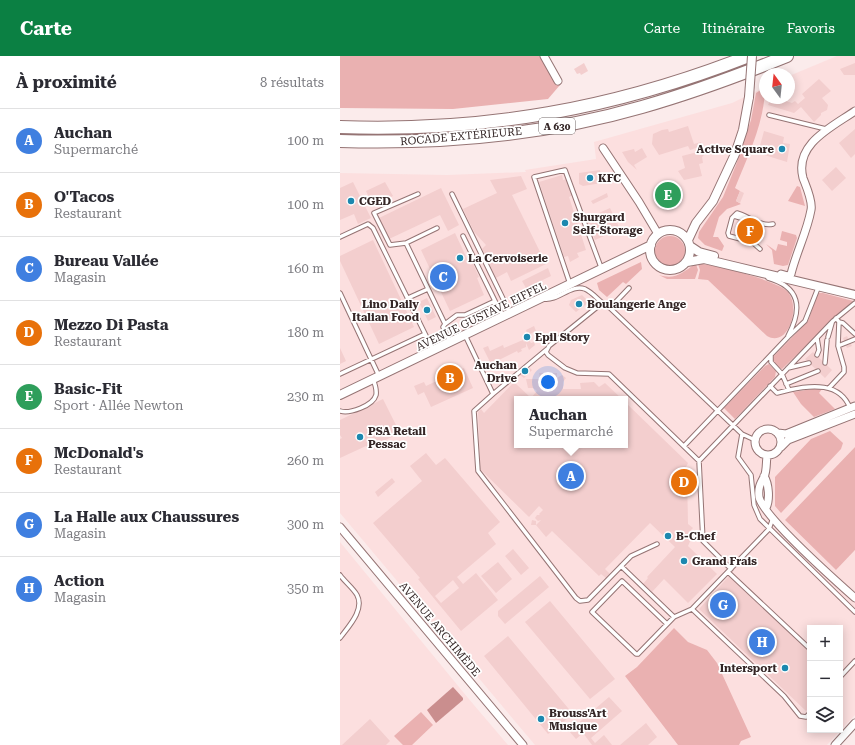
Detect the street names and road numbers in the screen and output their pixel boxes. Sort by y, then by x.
road number: A 630 [539,118,575,134]
street label: ROCADE EXTÉRIEURE [400,124,522,148]
street label: AVENUE GUSTAVE EIFFEL [414,279,549,354]
street label: AVENUE ARCHIMÈDE [396,579,484,679]

